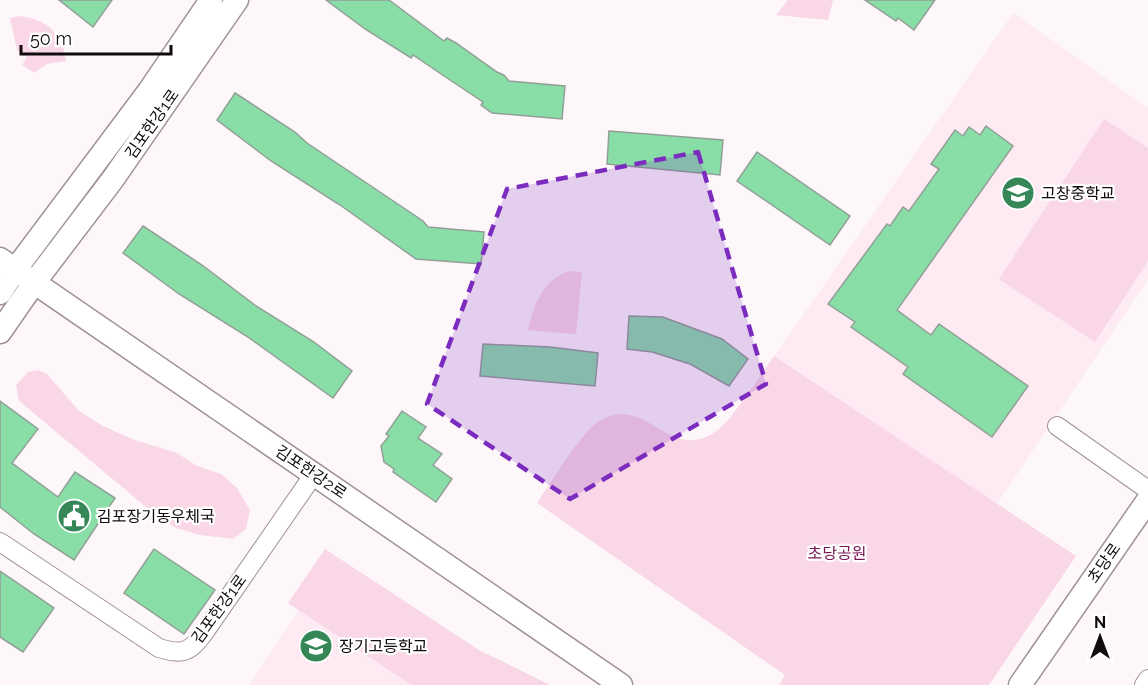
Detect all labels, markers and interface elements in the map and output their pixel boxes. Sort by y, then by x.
scale bar [21,18,171,56]
text: 50 m [30,28,72,49]
street label: 김포한강1로 [121,85,183,162]
school or university icon: 고창중학교 [1000,175,1036,211]
place label: 고창중학교 [1041,184,1115,203]
street label: 김포한강2로 [272,441,351,503]
public building icon: 김포장기동우체국 [56,498,92,534]
place label: 김포장기동우체국 [97,507,215,526]
street label: 초당로 [1084,539,1125,587]
park label: 초당공원 [808,544,866,563]
street label: 김포한강1로 [188,571,250,647]
north arrow [1070,607,1130,667]
text: N [1094,613,1106,632]
school or university icon: 장기고등학교 [298,628,334,664]
place label: 장기고등학교 [339,637,427,656]

